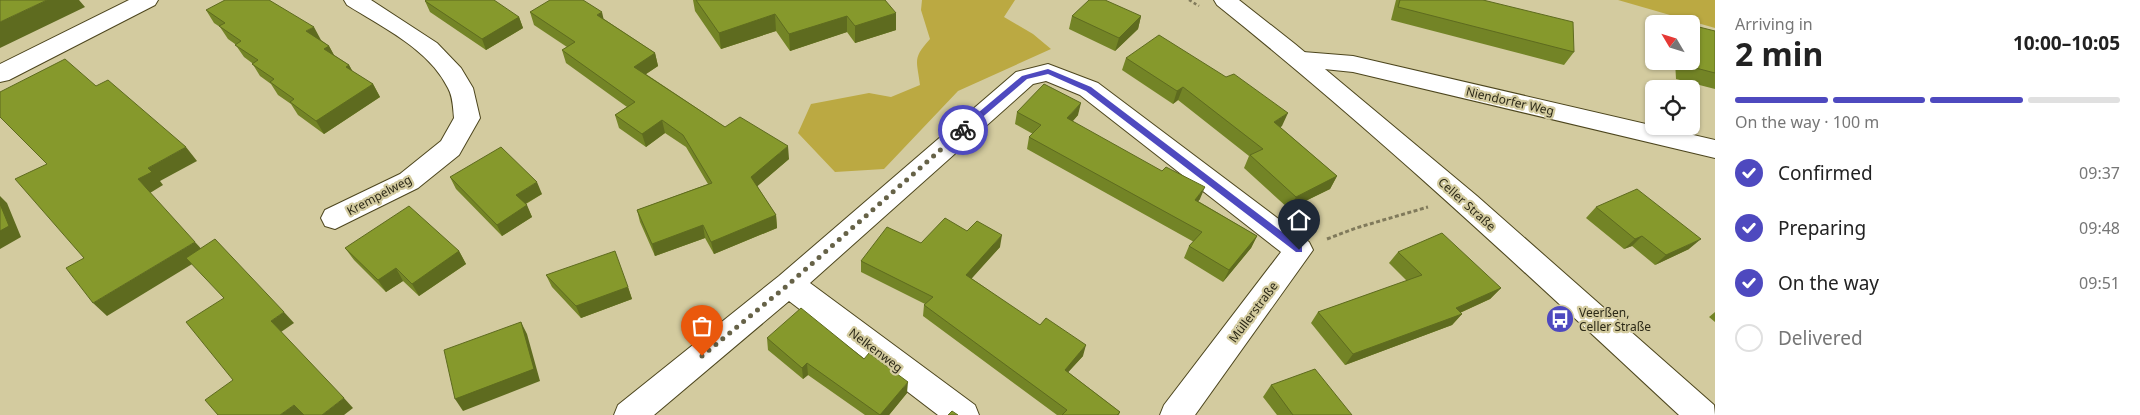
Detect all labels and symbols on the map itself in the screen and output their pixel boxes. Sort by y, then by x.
north arrow [1645,15,1700,70]
street label: Niendorfer Weg [1464,83,1556,119]
courier [938,105,988,155]
street label: Krempelweg [344,171,414,219]
street label: Celler Straße [1435,174,1500,235]
pin [1278,199,1320,250]
street label: Müllerstraße [1225,278,1282,346]
bus stop icon: Veerßen, Celler Straße [1545,304,1575,334]
place label: Veerßen, Celler Straße [1579,304,1651,335]
pin [681,305,723,356]
street label: Nelkenweg [846,324,906,376]

